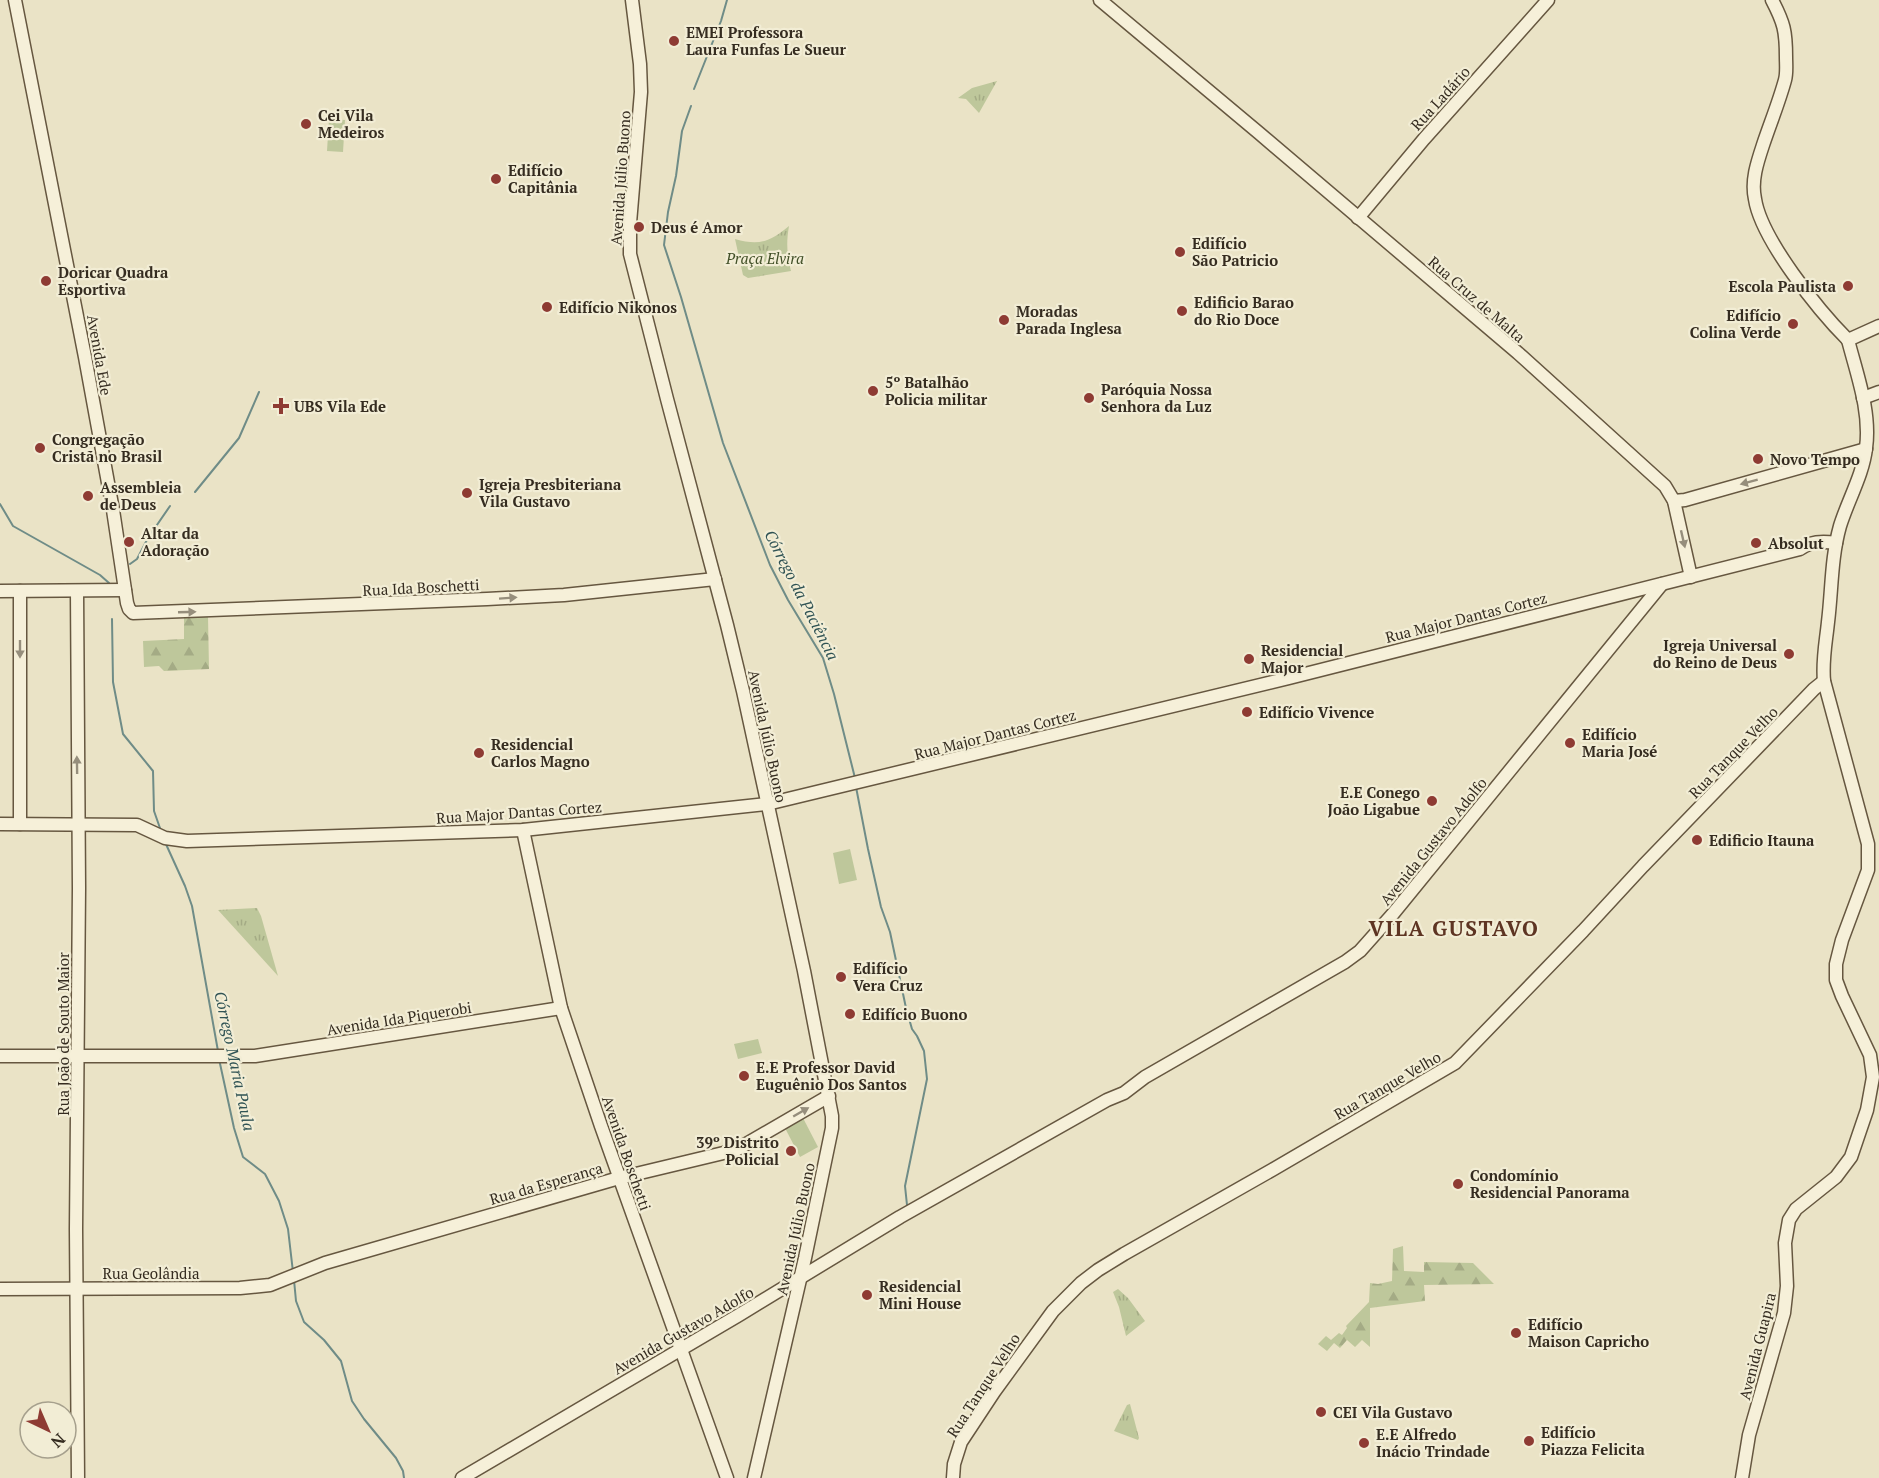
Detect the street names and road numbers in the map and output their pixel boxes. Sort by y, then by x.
street label: Rua Ladário [1406,62,1474,134]
street label: Avenida Júlio Buono [605,110,635,246]
street label: Rua Cruz de Malta [1424,251,1530,347]
street label: Avenida Ede [83,313,117,397]
street label: Rua Ida Boschetti [362,574,480,600]
street label: Rua Major Dantas Cortez [1383,587,1549,647]
street label: Avenida Júlio Buono [744,668,792,804]
street label: Rua Tanque Velho [1684,702,1782,802]
street label: Rua Major Dantas Cortez [912,704,1078,764]
street label: Avenida Gustavo Adolfo [1375,773,1491,909]
street label: Rua Major Dantas Cortez [436,796,602,828]
street label: Rua João de Souto Maior [53,952,73,1116]
street label: Avenida Ida Piquerobi [325,997,473,1039]
street label: Rua Tanque Velho [1330,1046,1444,1124]
street label: Avenida Boschetti [598,1093,656,1213]
street label: Rua da Esperança [487,1157,605,1209]
street label: Avenida Júlio Buono [771,1161,819,1297]
street label: Rua Geolândia [103,1263,200,1283]
street label: Avenida Gustavo Adolfo [609,1282,757,1378]
street label: Avenida Guapira [1734,1290,1780,1402]
street label: Rua Tanque Velho [942,1329,1024,1441]

